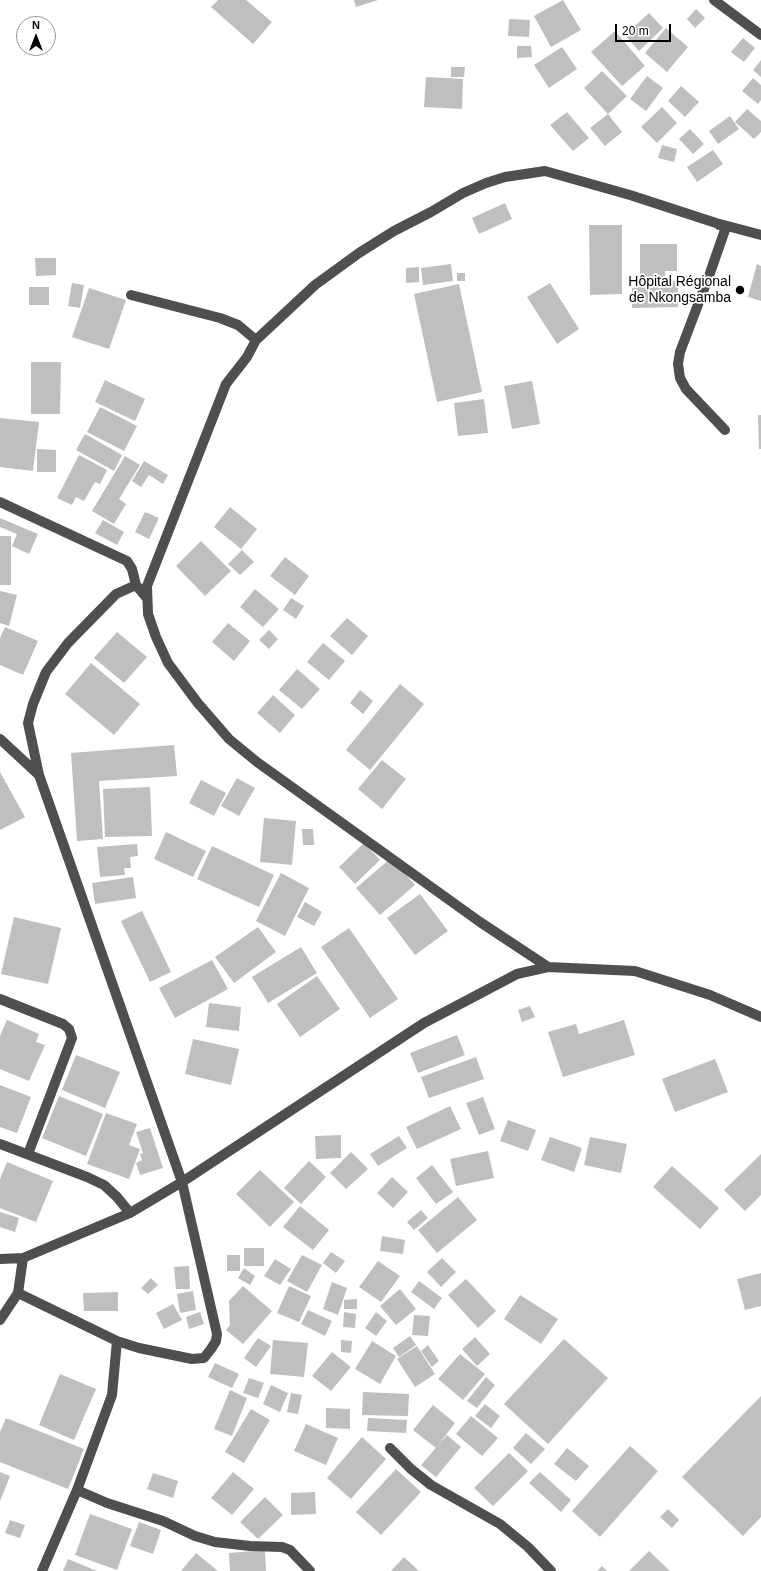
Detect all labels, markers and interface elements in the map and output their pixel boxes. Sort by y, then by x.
north arrow [16,16,56,56]
scale bar [617,16,673,42]
text: N [32,19,40,31]
text: 20 m [622,24,649,38]
place label: Hôpital Régional de Nkongsamba [628,274,731,306]
marker: Hôpital Régional de Nkongsamba [734,284,746,296]

